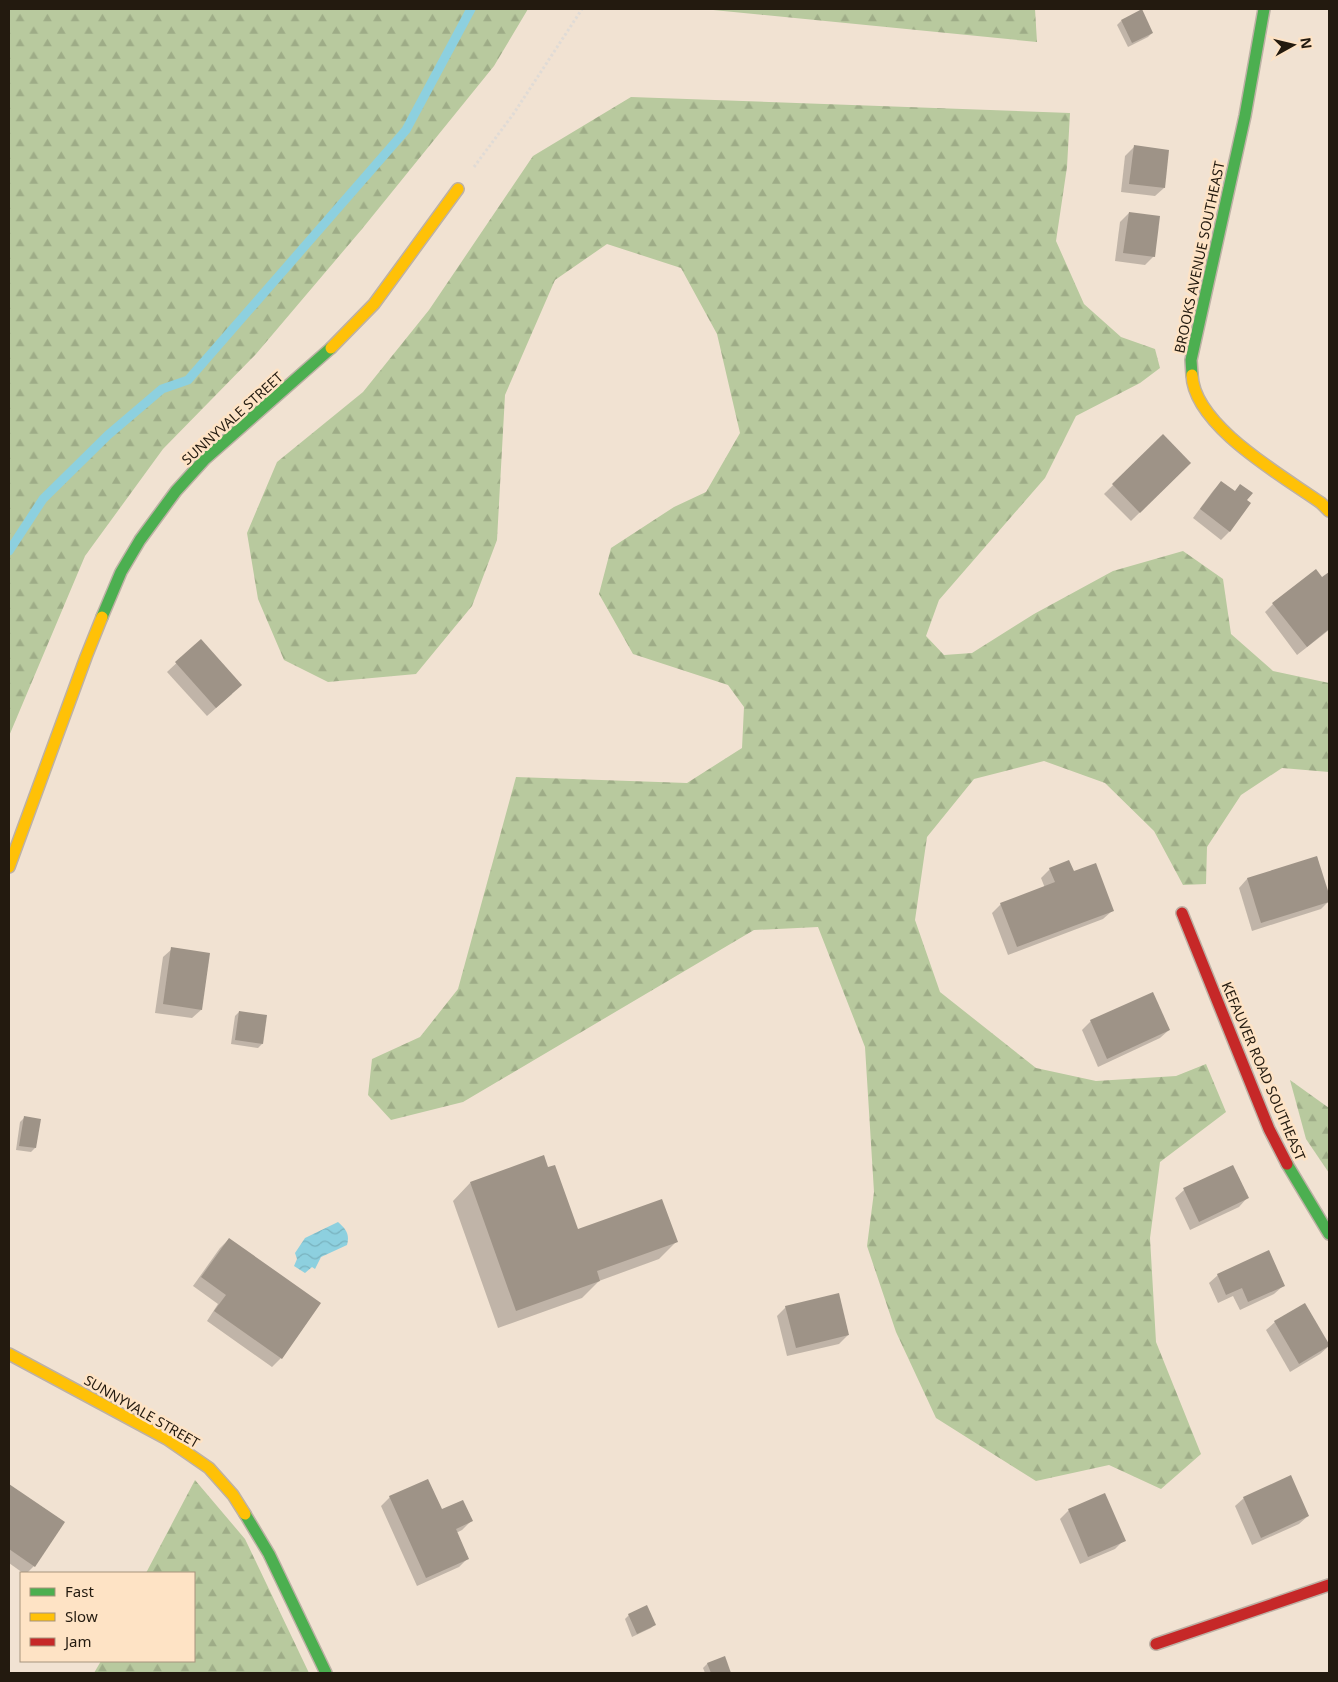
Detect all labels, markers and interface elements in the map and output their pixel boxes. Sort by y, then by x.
north arrow [1268,20,1318,70]
text: N [1296,36,1317,50]
street label: BROOKS AVENUE SOUTHEAST [1169,159,1229,355]
street label: SUNNYVALE STREET [177,367,287,469]
street label: KEFAUVER ROAD SOUTHEAST [1218,979,1310,1164]
street label: SUNNYVALE STREET [81,1370,203,1452]
legend [20,1572,195,1662]
text: Fast [65,1581,94,1601]
text: Slow [65,1606,98,1626]
text: Jam [63,1631,92,1651]

